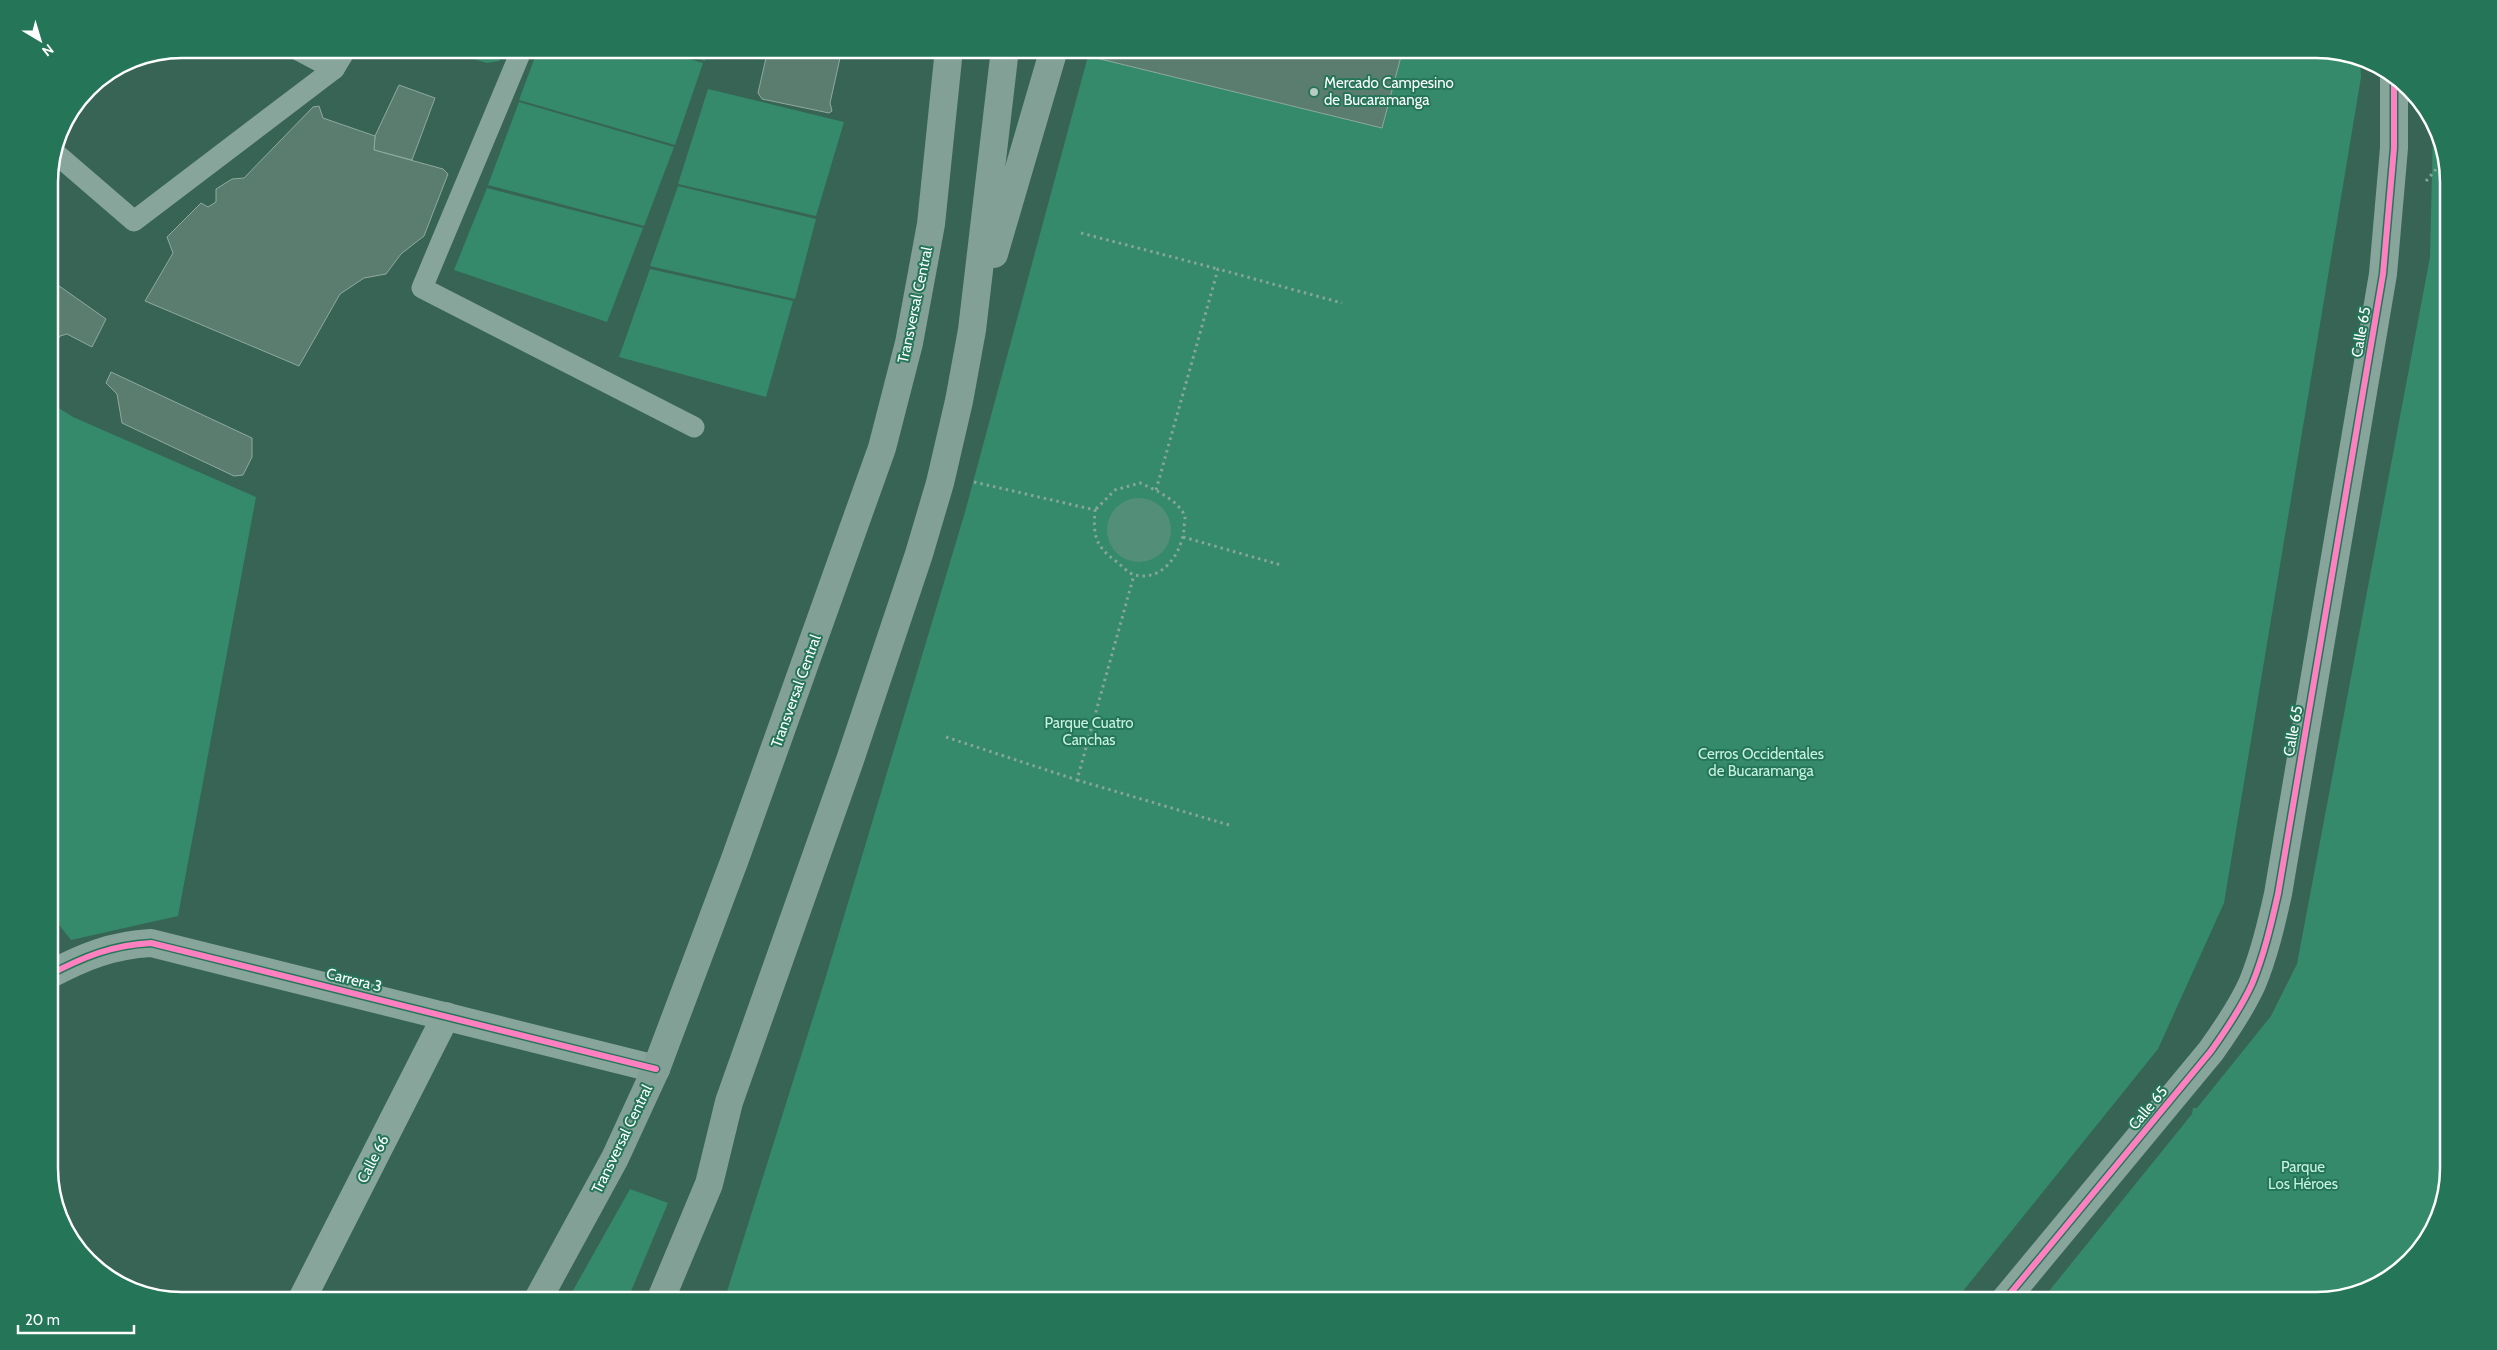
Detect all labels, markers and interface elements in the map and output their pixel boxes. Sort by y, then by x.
north arrow [15,15,65,65]
text: N [39,40,57,60]
place label: Mercado Campesino de Bucaramanga [1324,74,1454,109]
marker: Mercado Campesino de Bucaramanga [1308,86,1320,98]
street label: Transversal Central [894,245,936,365]
street label: Calle 65 [2348,305,2374,359]
street label: Transversal Central [767,632,825,750]
street label: Calle 65 [2280,704,2306,758]
park label: Parque Cuatro Canchas [1044,714,1134,749]
park label: Cerros Occidentales de Bucaramanga [1698,745,1824,780]
street label: Carrera 3 [324,964,384,996]
street label: Transversal Central [588,1081,656,1196]
street label: Calle 65 [2125,1083,2171,1133]
street label: Calle 66 [353,1132,393,1186]
park label: Parque Los Héroes [2268,1158,2338,1193]
scale bar [18,1302,134,1334]
text: 20 m [25,1311,60,1329]

